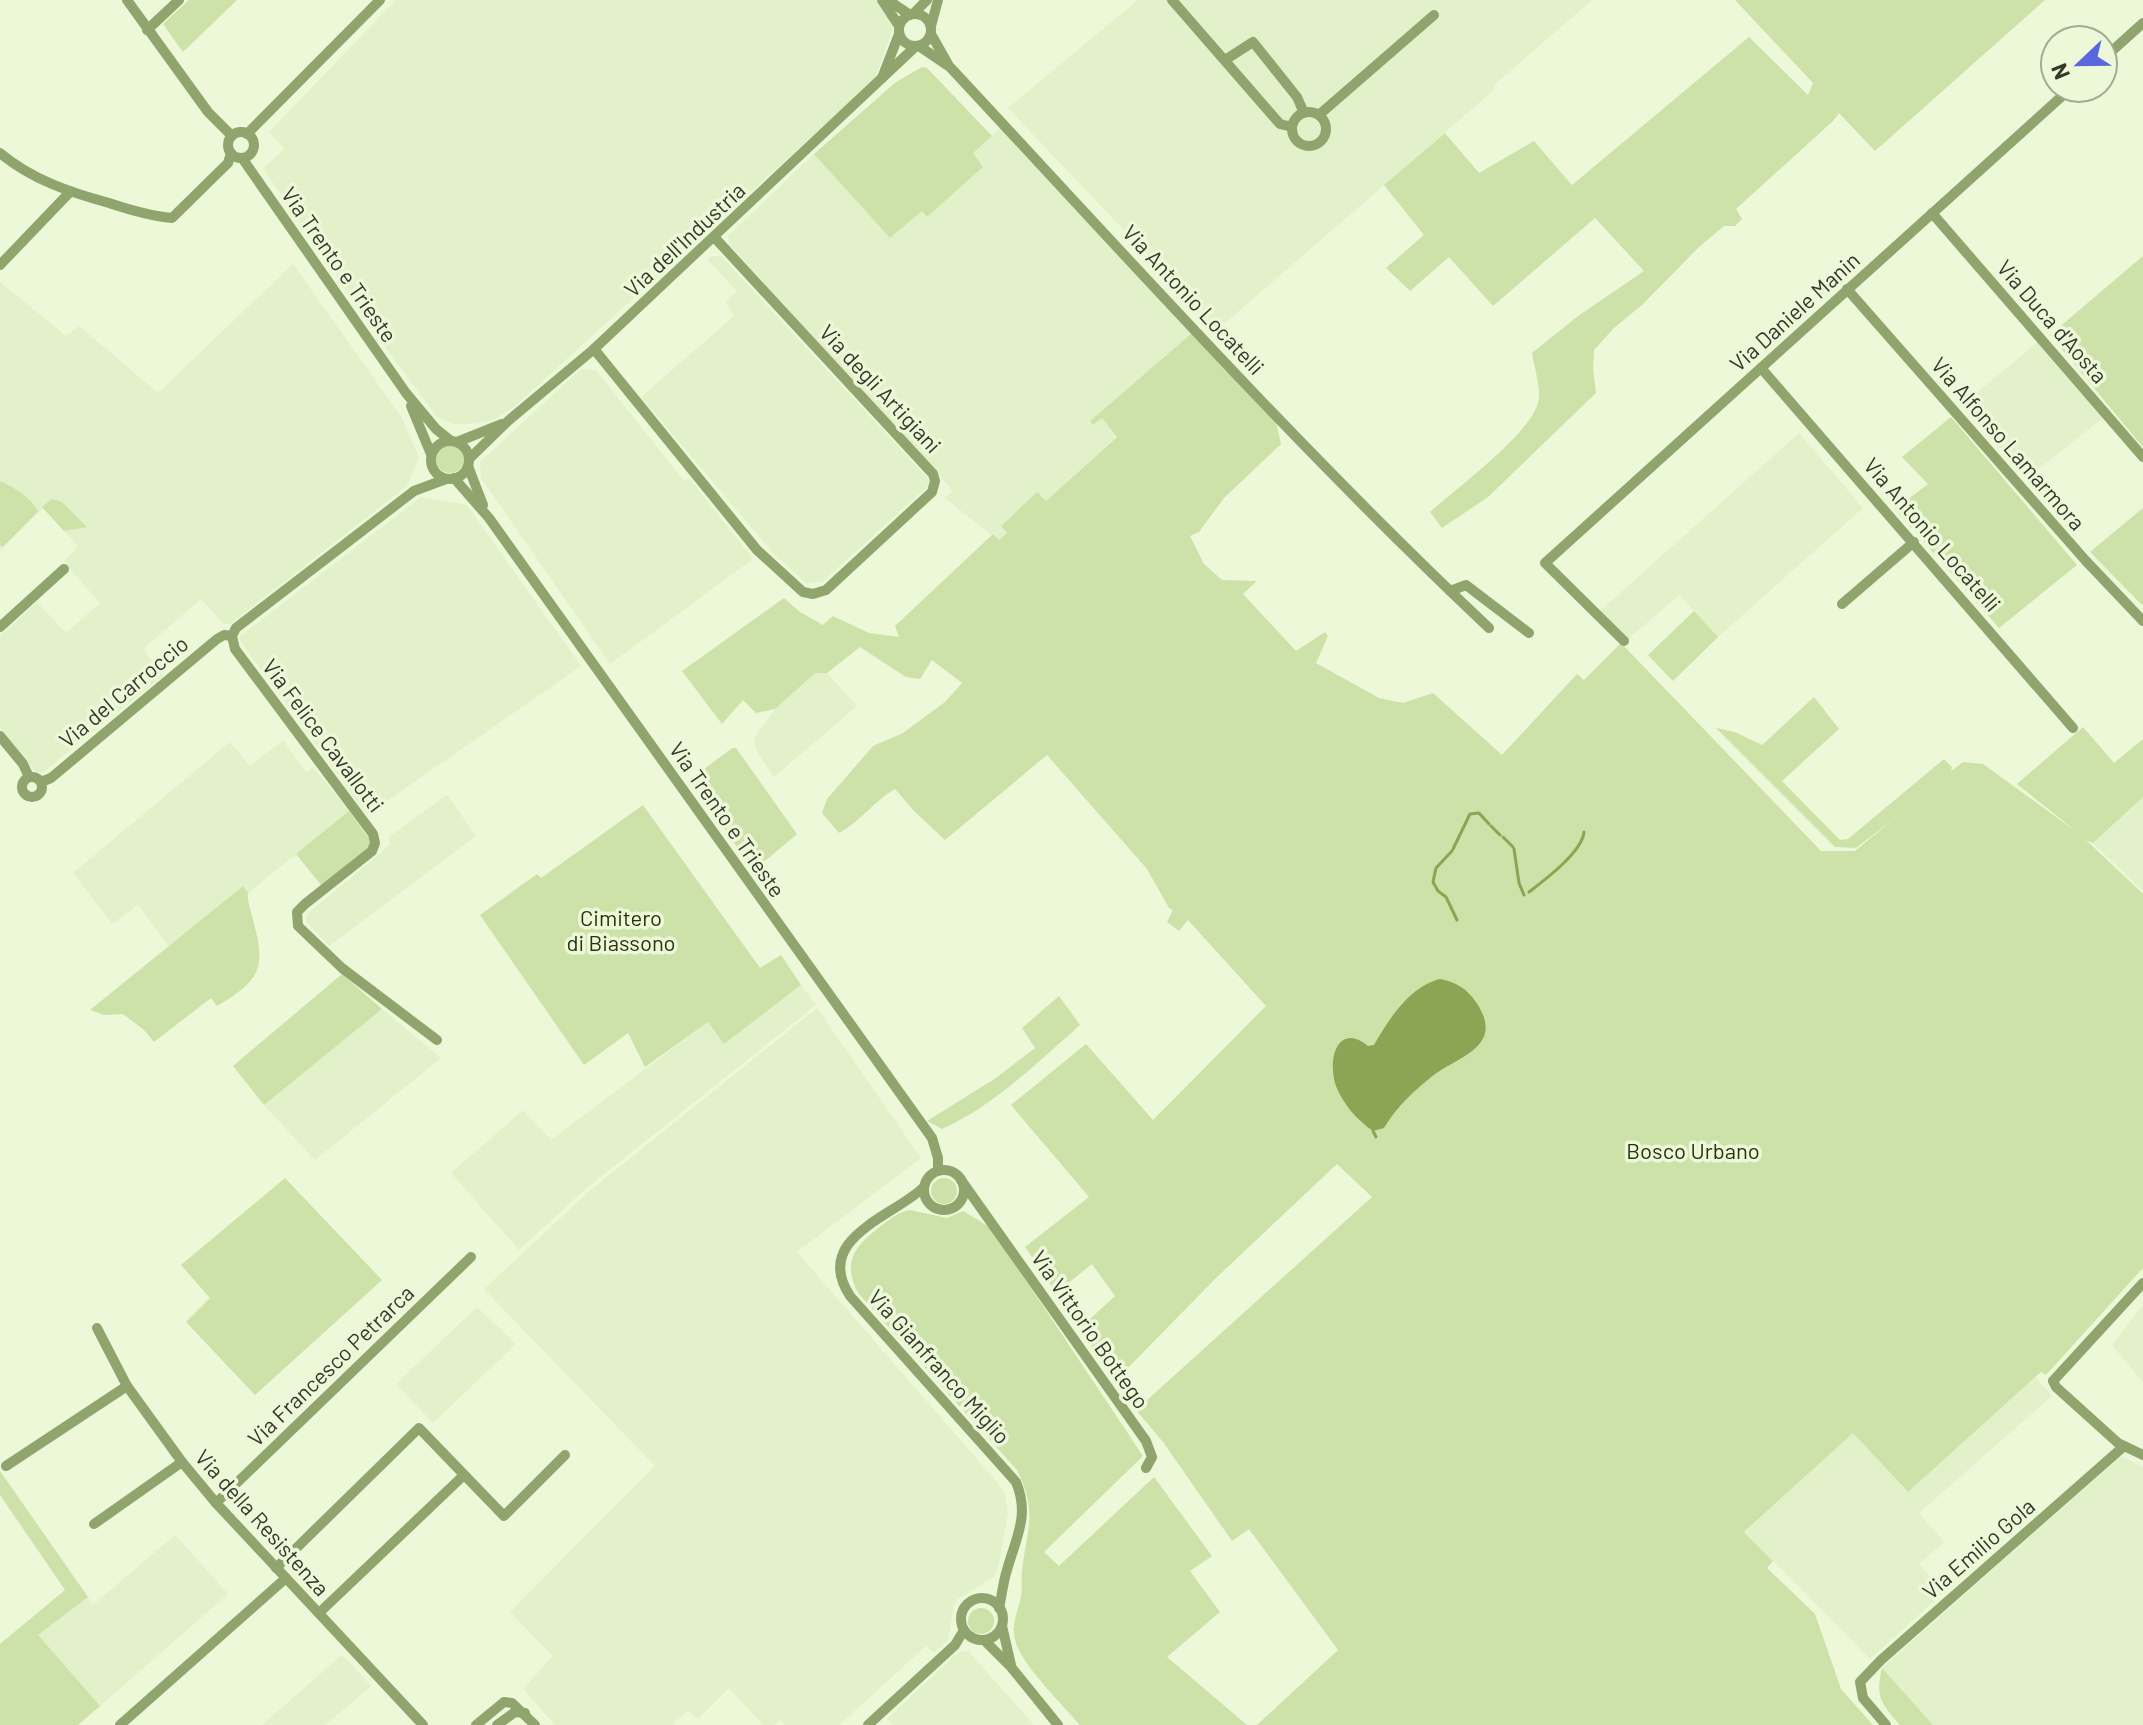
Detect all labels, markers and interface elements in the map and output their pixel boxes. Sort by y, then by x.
north arrow [2039,24,2119,104]
text: N [2045,60,2074,84]
street label: Via dell'Industria [618,176,750,302]
street label: Via Trento e Trieste [277,181,403,347]
street label: Via Antonio Locatelli [1118,219,1270,379]
street label: Via Daniele Manin [1724,246,1864,376]
street label: Via Duca d'Aosta [1992,254,2114,388]
street label: Via degli Artigiani [815,318,947,458]
street label: Via Alfonso Lamarmora [1927,351,2091,535]
street label: Via Antonio Locatelli [1859,452,2007,616]
street label: Via del Carroccio [53,630,193,752]
street label: Via Felice Cavallotti [258,653,390,817]
street label: Via Trento e Trieste [665,736,791,902]
park label: Cimitero di Biassono [566,904,676,955]
park label: Bosco Urbano [1626,1137,1760,1163]
street label: Via Vittorio Bottego [1027,1245,1155,1413]
street label: Via Francesco Petrarca [242,1279,418,1451]
street label: Via Gianfranco Miglio [864,1283,1016,1449]
street label: Via della Resistenza [191,1444,335,1600]
street label: Via Emilio Gola [1917,1492,2039,1604]

